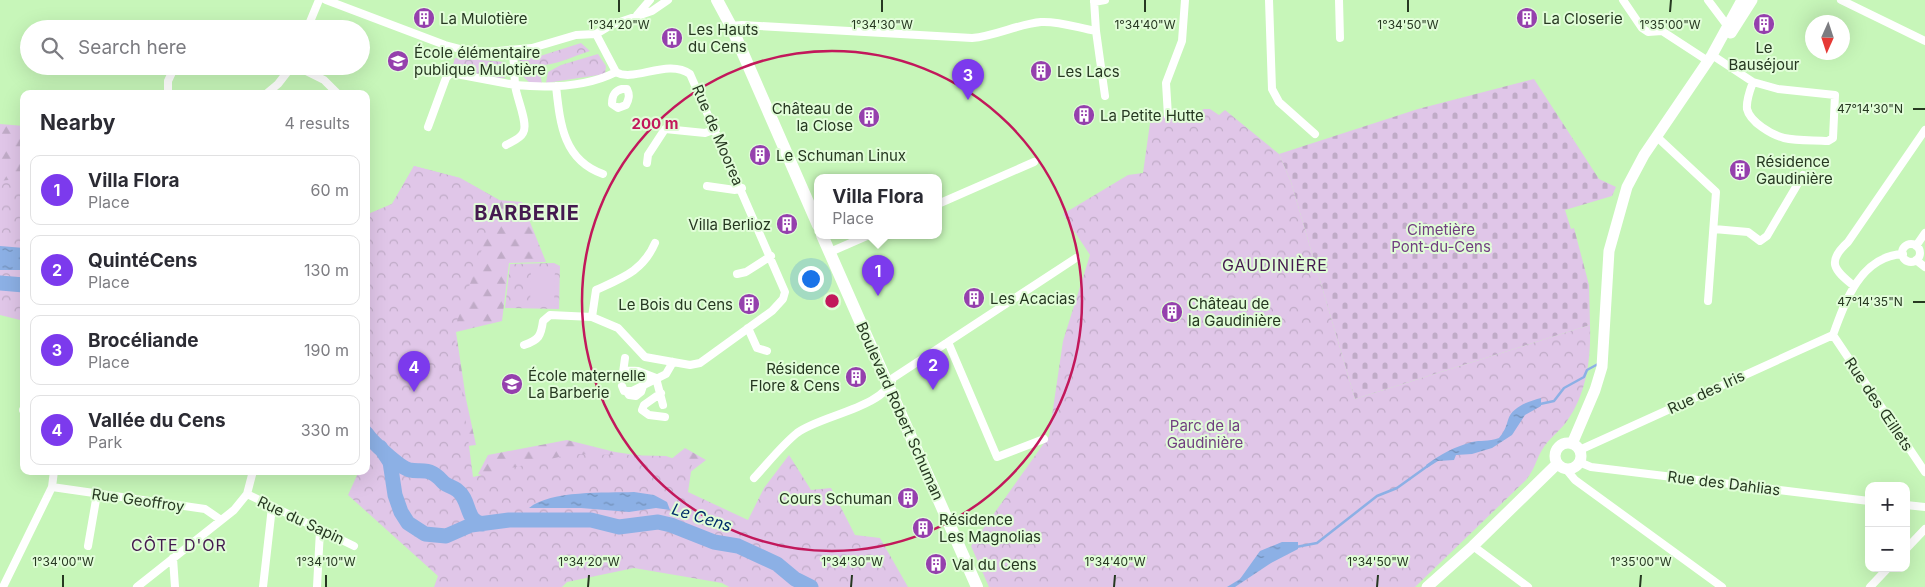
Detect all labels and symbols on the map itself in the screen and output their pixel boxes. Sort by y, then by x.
building icon: La Mulotière [412,6,436,30]
building icon: La Closerie [1515,6,1539,30]
place label: La Mulotière [440,9,528,28]
place label: La Closerie [1543,9,1623,28]
building icon: Le Bauséjour [1752,12,1776,36]
north arrow [1805,15,1850,60]
text: 1°34'20"W [588,17,650,32]
text: 1°34'30"W [851,17,913,32]
text: 1°34'40"W [1114,17,1176,32]
text: 1°34'50"W [1377,17,1439,32]
text: 1°35'00"W [1639,17,1701,32]
place label: Les Hauts du Cens [688,20,759,56]
building icon: Les Hauts du Cens [660,26,684,50]
place label: Le Bauséjour [1729,38,1800,74]
place label: École élémentaire publique Mulotière [414,43,546,79]
school or university icon: École élémentaire publique Mulotière [386,49,410,73]
pin: 3 [952,59,984,100]
building icon: Les Lacs [1029,59,1053,83]
place label: Les Lacs [1057,62,1120,81]
street label: Rue de Moorea [688,82,748,188]
place label: Château de la Close [772,99,853,135]
text: 47°14'30"N [1837,101,1903,116]
building icon: La Petite Hutte [1072,103,1096,127]
building icon: Château de la Close [857,105,881,129]
place label: La Petite Hutte [1100,106,1204,125]
text: 200 m [632,114,678,133]
building icon: Le Schuman Linux [748,143,772,167]
place label: Le Schuman Linux [776,146,906,165]
place label: Résidence Gaudinière [1756,152,1833,188]
building icon: Résidence Gaudinière [1728,158,1752,182]
district label: BARBERIE [474,201,580,225]
building icon: Villa Berlioz [775,212,799,236]
place label: Villa Berlioz [688,215,771,234]
park label: Cimetière Pont-du-Cens [1391,220,1491,256]
pin: 1 [862,255,894,296]
district label: GAUDINIÈRE [1222,255,1328,275]
your location [798,266,824,292]
building icon: Les Acacias [962,286,986,310]
place label: Les Acacias [990,289,1075,308]
building icon: Le Bois du Cens [737,292,761,316]
centre of rings [823,292,841,310]
place label: Château de la Gaudinière [1188,294,1281,330]
text: 47°14'35"N [1837,294,1903,309]
place label: Le Bois du Cens [618,295,733,314]
building icon: Château de la Gaudinière [1160,300,1184,324]
street label: Boulevard Robert Schuman [852,319,948,503]
pin: 2 [917,349,949,390]
pin: 4 [398,351,430,392]
street label: Rue des Œillets [1841,354,1917,455]
place label: Résidence Flore & Cens [750,359,840,395]
building icon: Résidence Flore & Cens [844,365,868,389]
place label: École maternelle La Barberie [528,366,646,402]
street label: Rue des Iris [1664,366,1748,418]
school or university icon: École maternelle La Barberie [500,372,524,396]
park label: Parc de la Gaudinière [1167,416,1243,452]
street label: Rue des Dahlias [1667,467,1781,499]
street label: Rue Geoffroy [90,484,186,516]
building icon: Cours Schuman [896,486,920,510]
place label: Cours Schuman [779,489,892,508]
street label: Rue du Sapin [255,492,347,548]
water label: Le Cens [670,498,734,536]
place label: Résidence Les Magnolias [939,510,1041,546]
building icon: Résidence Les Magnolias [911,516,935,540]
district label: CÔTE D'OR [131,535,227,555]
building icon: Val du Cens [924,552,948,576]
text: 1°34'00"W [32,554,94,569]
text: 1°34'10"W [297,554,356,569]
text: 1°34'20"W [558,554,620,569]
text: 1°34'30"W [821,554,883,569]
text: 1°34'40"W [1084,554,1146,569]
text: 1°34'50"W [1347,554,1409,569]
text: 1°35'00"W [1610,554,1672,569]
place label: Val du Cens [952,555,1037,574]

